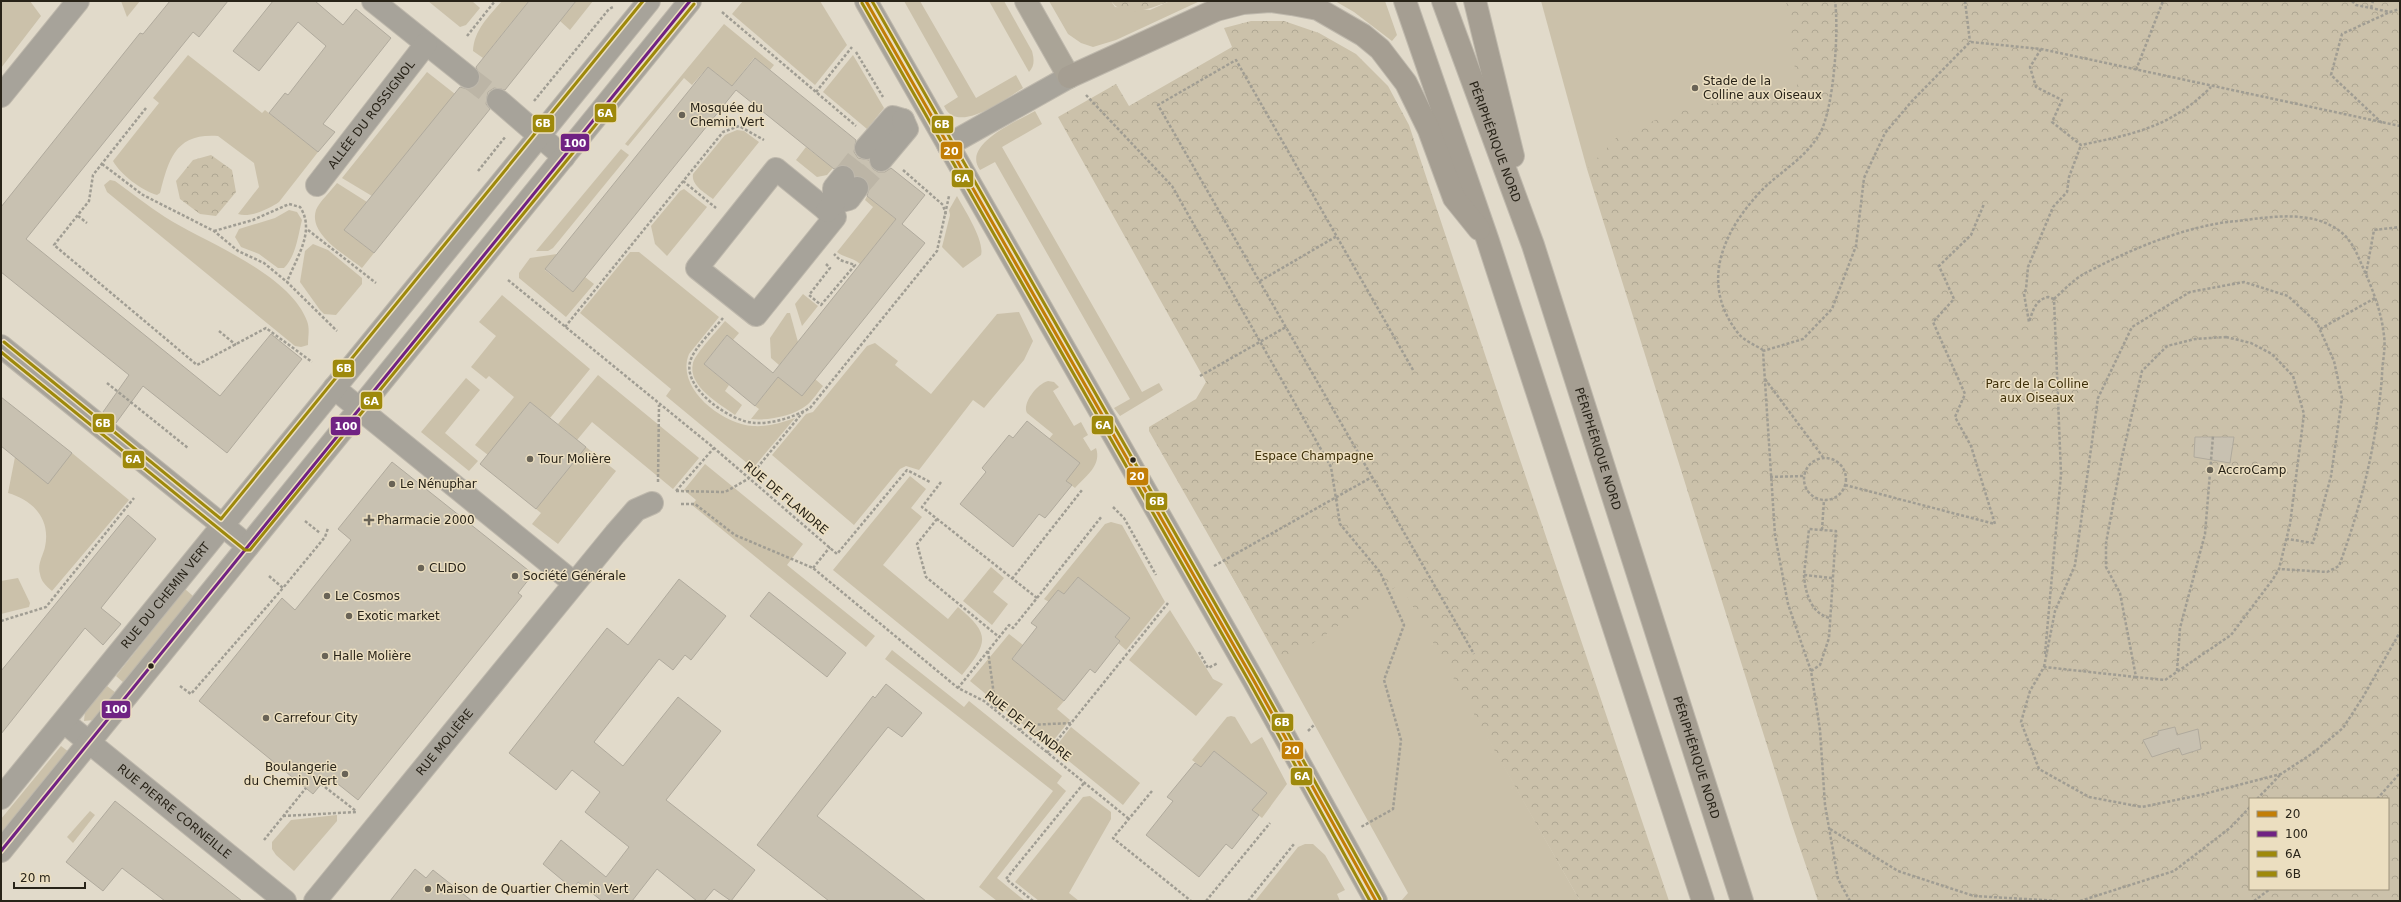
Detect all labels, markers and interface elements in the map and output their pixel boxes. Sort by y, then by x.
street label: ALLÉE DU ROSSIGNOL [325,57,418,172]
place label: Stade de la Colline aux Oiseaux [1703,74,1822,102]
street label: PÉRIPHÉRIQUE NORD [1466,79,1524,204]
marker: Stade de la Colline aux Oiseaux [1690,83,1700,93]
place label: Mosquée du Chemin Vert [690,101,764,129]
line badge: 6A [594,103,617,123]
text: 6A [597,107,614,120]
marker: Mosquée du Chemin Vert [677,110,687,120]
line badge: 6B [532,114,555,133]
line badge: 6B [931,115,954,134]
text: 6B [535,117,551,130]
text: 6B [934,118,950,131]
line badge: 100 [560,133,590,152]
text: 100 [564,137,587,150]
line badge: 20 [940,141,963,160]
text: 20 [943,145,959,158]
line badge: 6A [951,169,974,188]
text: 6A [954,172,971,185]
line badge: 6B [332,359,355,378]
text: 6B [336,362,352,375]
park label: Parc de la Colline aux Oiseaux [1985,377,2089,405]
street label: PÉRIPHÉRIQUE NORD [1572,386,1624,512]
line badge: 6A [360,391,383,410]
text: 6A [363,395,380,408]
line badge: 6B [92,413,115,433]
line badge: 6A [1091,415,1114,435]
line badge: 100 [330,416,361,436]
text: 6B [95,417,111,430]
text: 6A [1095,419,1112,432]
text: 100 [335,420,358,433]
park label: Espace Champagne [1254,449,1374,463]
line badge: 6A [122,450,145,469]
place label: Tour Molière [537,452,611,466]
text: 6A [125,453,142,466]
marker: Tour Molière [525,454,535,464]
unlabelled marker [1128,455,1138,465]
street label: RUE DE FLANDRE [741,459,831,537]
place label: AccroCamp [2218,463,2286,477]
marker: AccroCamp [2205,465,2215,475]
line badge: 20 [1126,467,1149,486]
text: 20 [1129,470,1145,483]
place label: Le Nénuphar [400,477,477,491]
marker: Le Nénuphar [387,479,397,489]
line badge: 6B [1145,492,1168,511]
text: 6B [1149,495,1165,508]
place label: Pharmacie 2000 [377,513,475,527]
marker: Pharmacie 2000 [364,515,374,525]
street label: RUE DU CHEMIN VERT [118,539,213,651]
place label: CLIDO [429,561,466,575]
marker: CLIDO [416,563,426,573]
place label: Société Générale [523,569,626,583]
marker: Société Générale [510,571,520,581]
place label: Le Cosmos [335,589,400,603]
marker: Le Cosmos [322,591,332,601]
place label: Exotic market [357,609,440,623]
marker: Exotic market [344,611,354,621]
place label: Halle Molière [333,649,411,663]
marker: Halle Molière [320,651,330,661]
unlabelled marker [146,661,156,671]
street label: RUE DE FLANDRE [982,688,1074,764]
street label: PÉRIPHÉRIQUE NORD [1670,694,1722,821]
line badge: 100 [101,700,131,719]
text: 100 [105,703,128,716]
street label: RUE MOLIÈRE [413,706,476,779]
place label: Carrefour City [274,711,358,725]
marker: Carrefour City [261,713,271,723]
line badge: 6B [1271,713,1294,732]
text: 6B [1274,716,1290,729]
line badge: 20 [1281,741,1304,760]
text: 20 [1284,744,1300,757]
place label: Boulangerie du Chemin Vert [244,760,337,788]
street label: RUE PIERRE CORNEILLE [115,761,234,862]
line badge: 6A [1290,767,1313,786]
marker: Boulangerie du Chemin Vert [340,769,350,779]
text: 6A [1294,770,1311,783]
legend [2249,798,2389,890]
text: 20 [2285,807,2300,821]
text: 100 [2285,827,2308,841]
text: 6A [2285,847,2302,861]
scale bar [14,864,85,890]
text: 6B [2285,867,2301,881]
text: 20 m [20,871,51,885]
place label: Maison de Quartier Chemin Vert [436,882,629,896]
marker: Maison de Quartier Chemin Vert [423,884,433,894]

